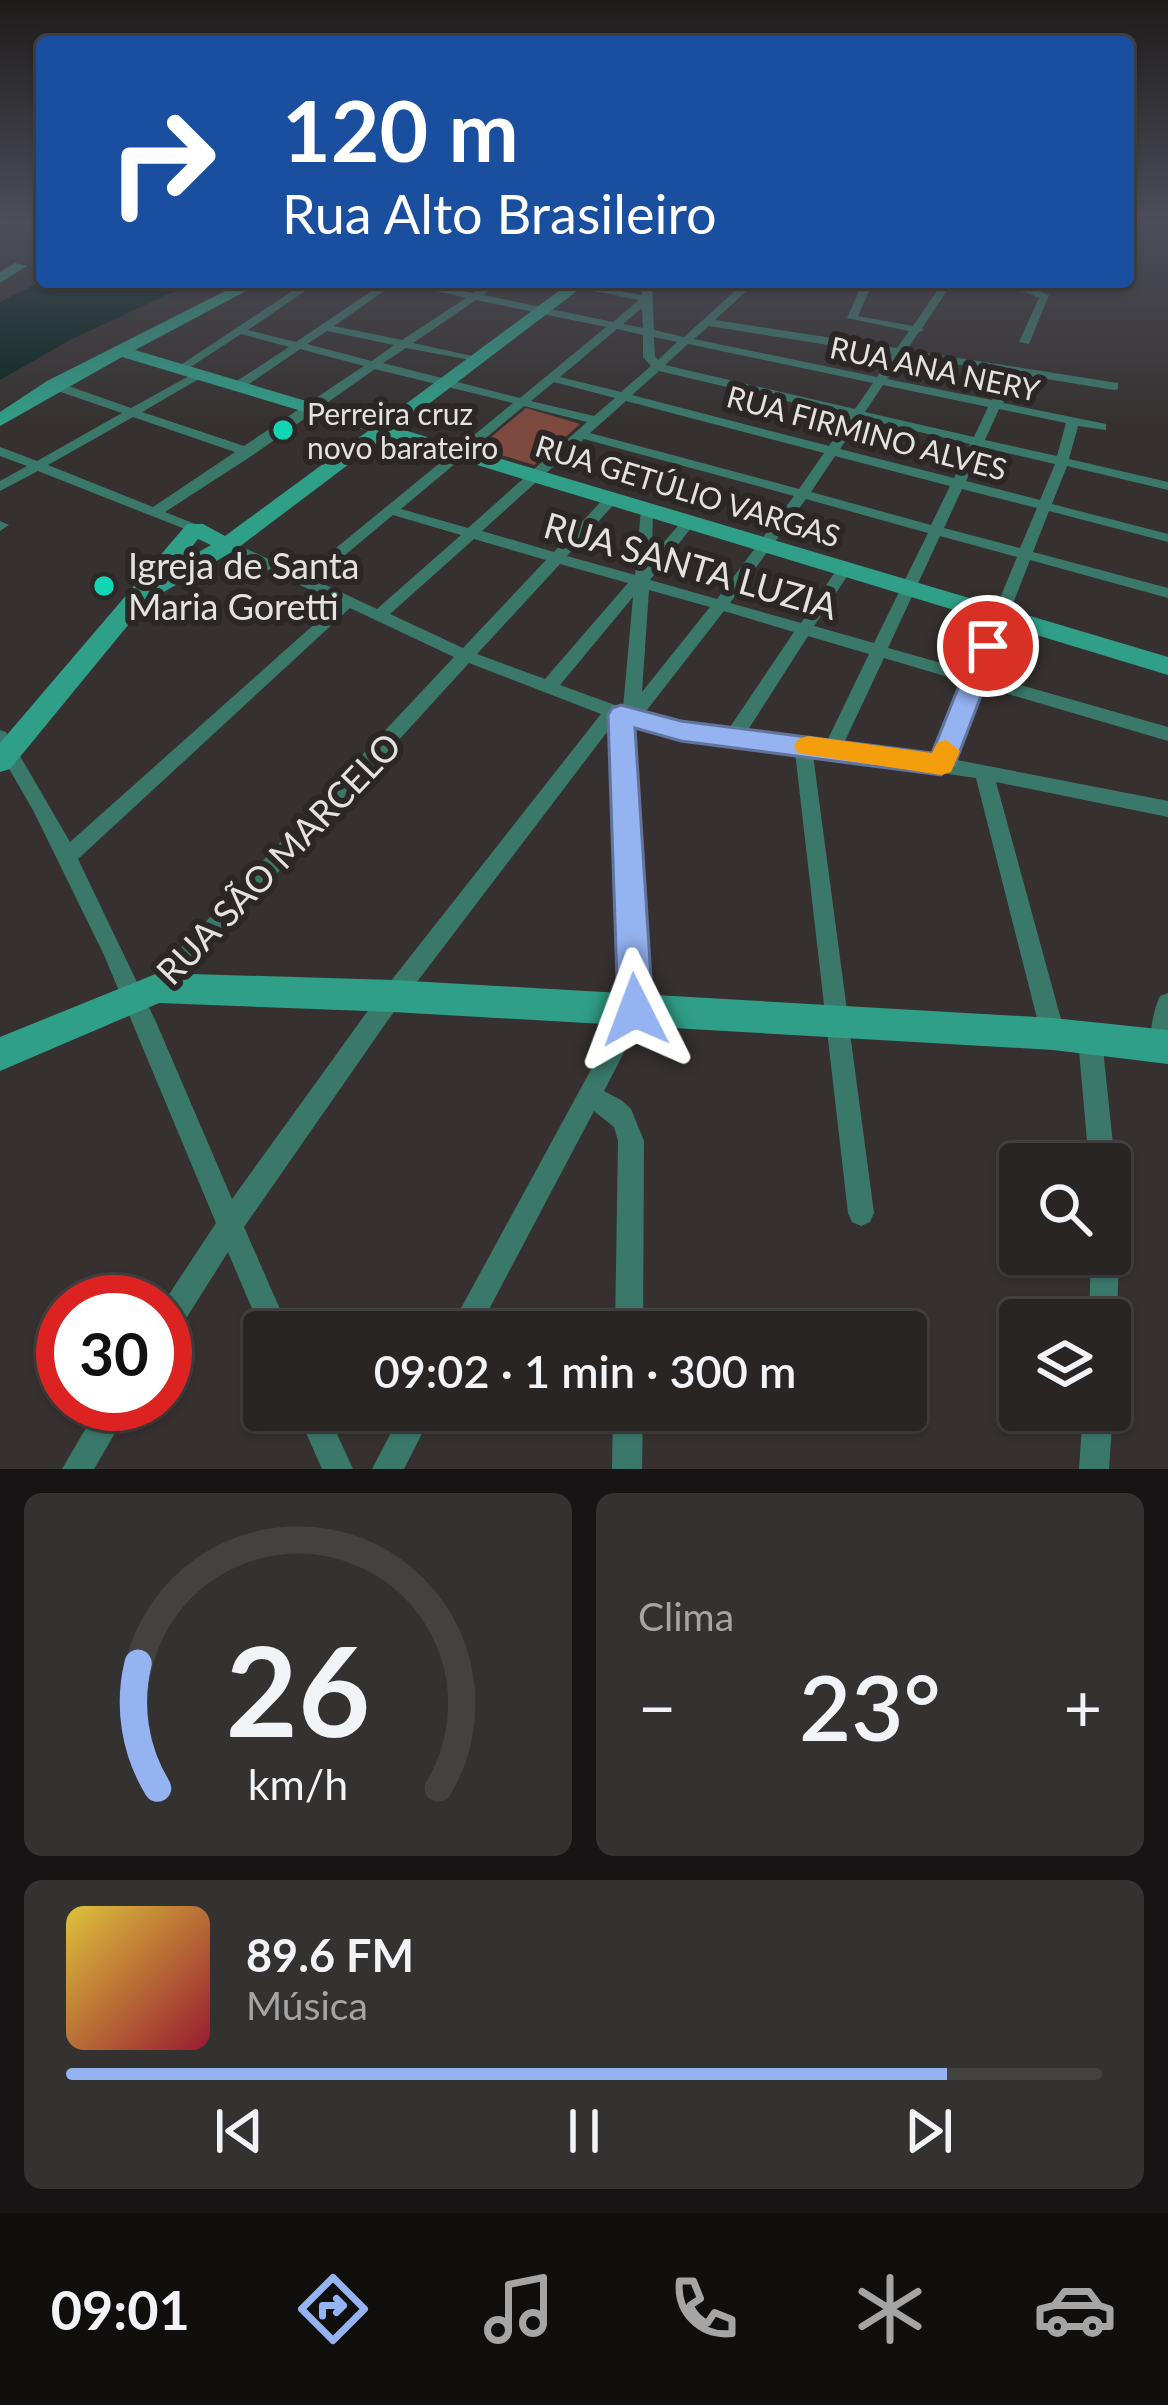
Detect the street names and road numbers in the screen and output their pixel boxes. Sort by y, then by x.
street label: RUA ANA NERY [827,328,1043,408]
street label: RUA FIRMINO ALVES [723,377,1011,487]
street label: RUA GETÚLIO VARGAS [531,427,845,553]
street label: RUA SANTA LUZIA [539,502,843,628]
street label: RUA SÃO MARCELO [147,723,409,993]

